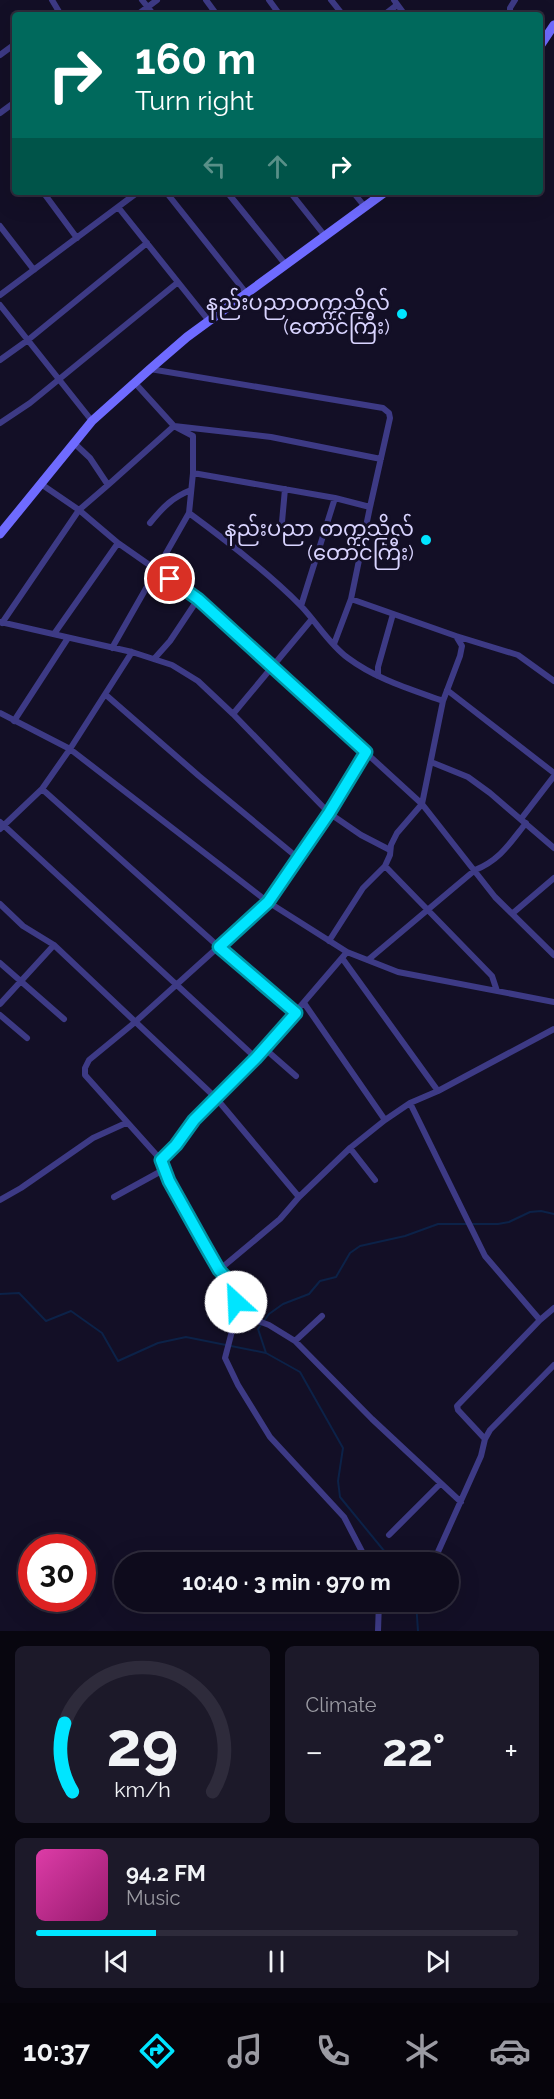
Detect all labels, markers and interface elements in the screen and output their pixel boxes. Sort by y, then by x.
text: 160 m [135,35,256,84]
icon: right [36,36,114,114]
text: Turn right [135,85,254,116]
icon: left [198,150,231,183]
icon: ahead [261,150,294,183]
icon: right [324,150,357,183]
place label: နည်းပညာတက္ကသိုလ် (တောင်ကြီး) [206,287,390,344]
marker: နည်းပညာတက္ကသိုလ် (တောင်ကြီး) [395,307,409,321]
place label: နည်းပညာ တက္ကသိုလ် (တောင်ကြီး) [225,513,414,570]
marker: နည်းပညာ တက္ကသိုလ် (တောင်ကြီး) [419,533,433,547]
pin [144,553,195,604]
icon: arrive [153,562,186,595]
position arrow [204,1270,268,1334]
speed limit sign: 30 [18,1534,96,1612]
text: 10:40 · 3 min · 970 m [182,1569,391,1595]
text: Climate [306,1693,377,1717]
text: 29 [106,1707,178,1781]
text: 22° [382,1724,445,1777]
text: − [306,1732,323,1771]
text: + [504,1732,518,1771]
text: km/h [114,1777,171,1802]
text: 94.2 FM [126,1860,206,1886]
text: Music [126,1886,180,1910]
icon: previous [100,1945,133,1978]
icon: pause [260,1945,293,1978]
icon: next [421,1945,454,1978]
icon: directions [136,2030,178,2072]
icon: music [224,2030,266,2072]
icon: phone [312,2030,354,2072]
icon: climate [401,2030,443,2072]
icon: car [489,2030,531,2072]
text: 10:37 [23,2036,90,2067]

